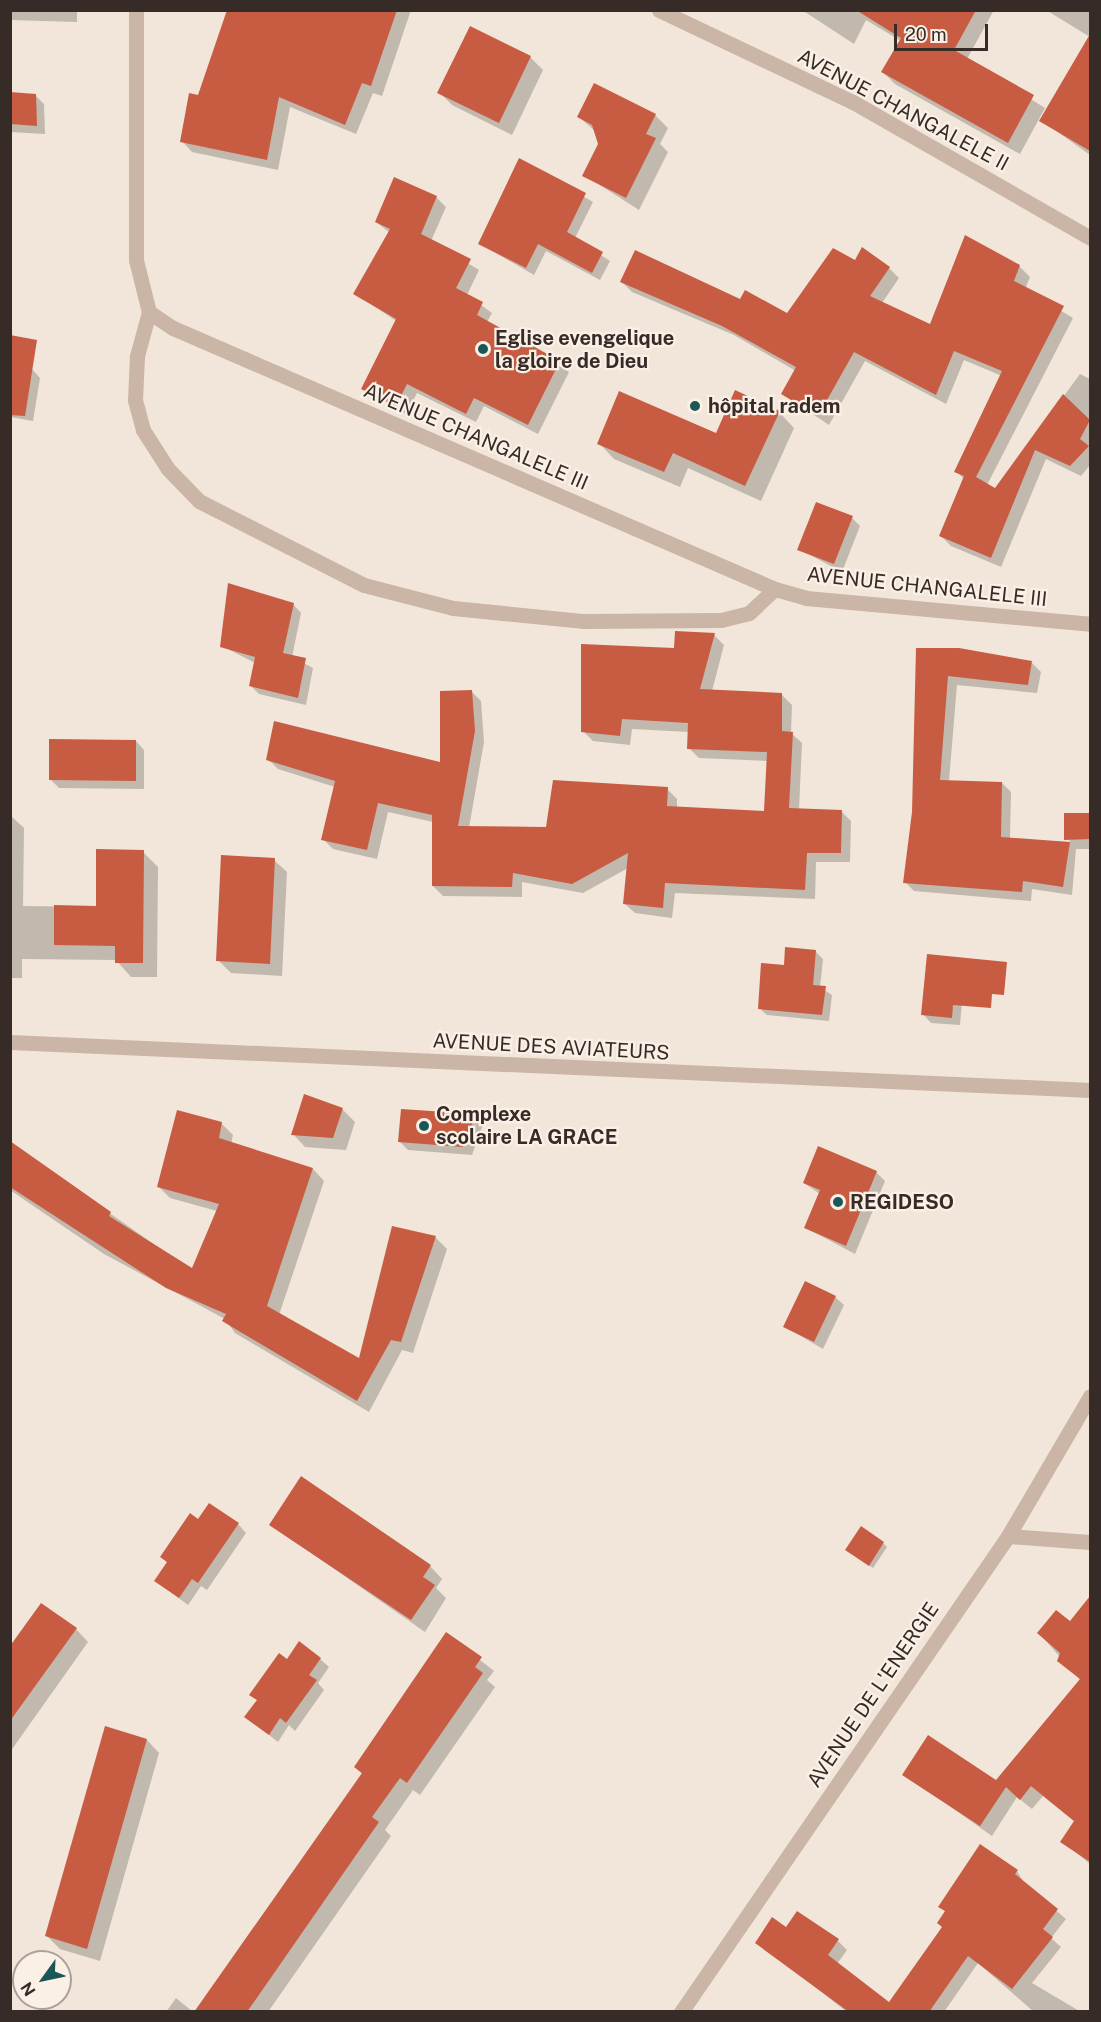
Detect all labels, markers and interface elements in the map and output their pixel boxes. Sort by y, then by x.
scale bar [897,12,992,50]
text: 20 m [905,24,947,45]
street label: AVENUE CHANGALELE II [793,44,1013,176]
place label: Eglise evengelique la gloire de Dieu [495,326,674,373]
marker: Eglise evengelique la gloire de Dieu [476,342,490,356]
street label: AVENUE CHANGALELE III [360,379,592,495]
place label: hôpital radem [708,394,841,418]
marker: hôpital radem [686,397,704,415]
street label: AVENUE CHANGALELE III [806,562,1048,612]
street label: AVENUE DES AVIATEURS [432,1029,670,1065]
place label: Complexe scolaire LA GRACE [436,1102,617,1149]
marker: Complexe scolaire LA GRACE [417,1119,431,1133]
place label: REGIDESO [850,1190,954,1214]
marker: REGIDESO [831,1195,845,1209]
street label: AVENUE DE L'ENERGIE [802,1598,944,1792]
north arrow [12,1950,72,2010]
text: N [17,1979,40,1999]

